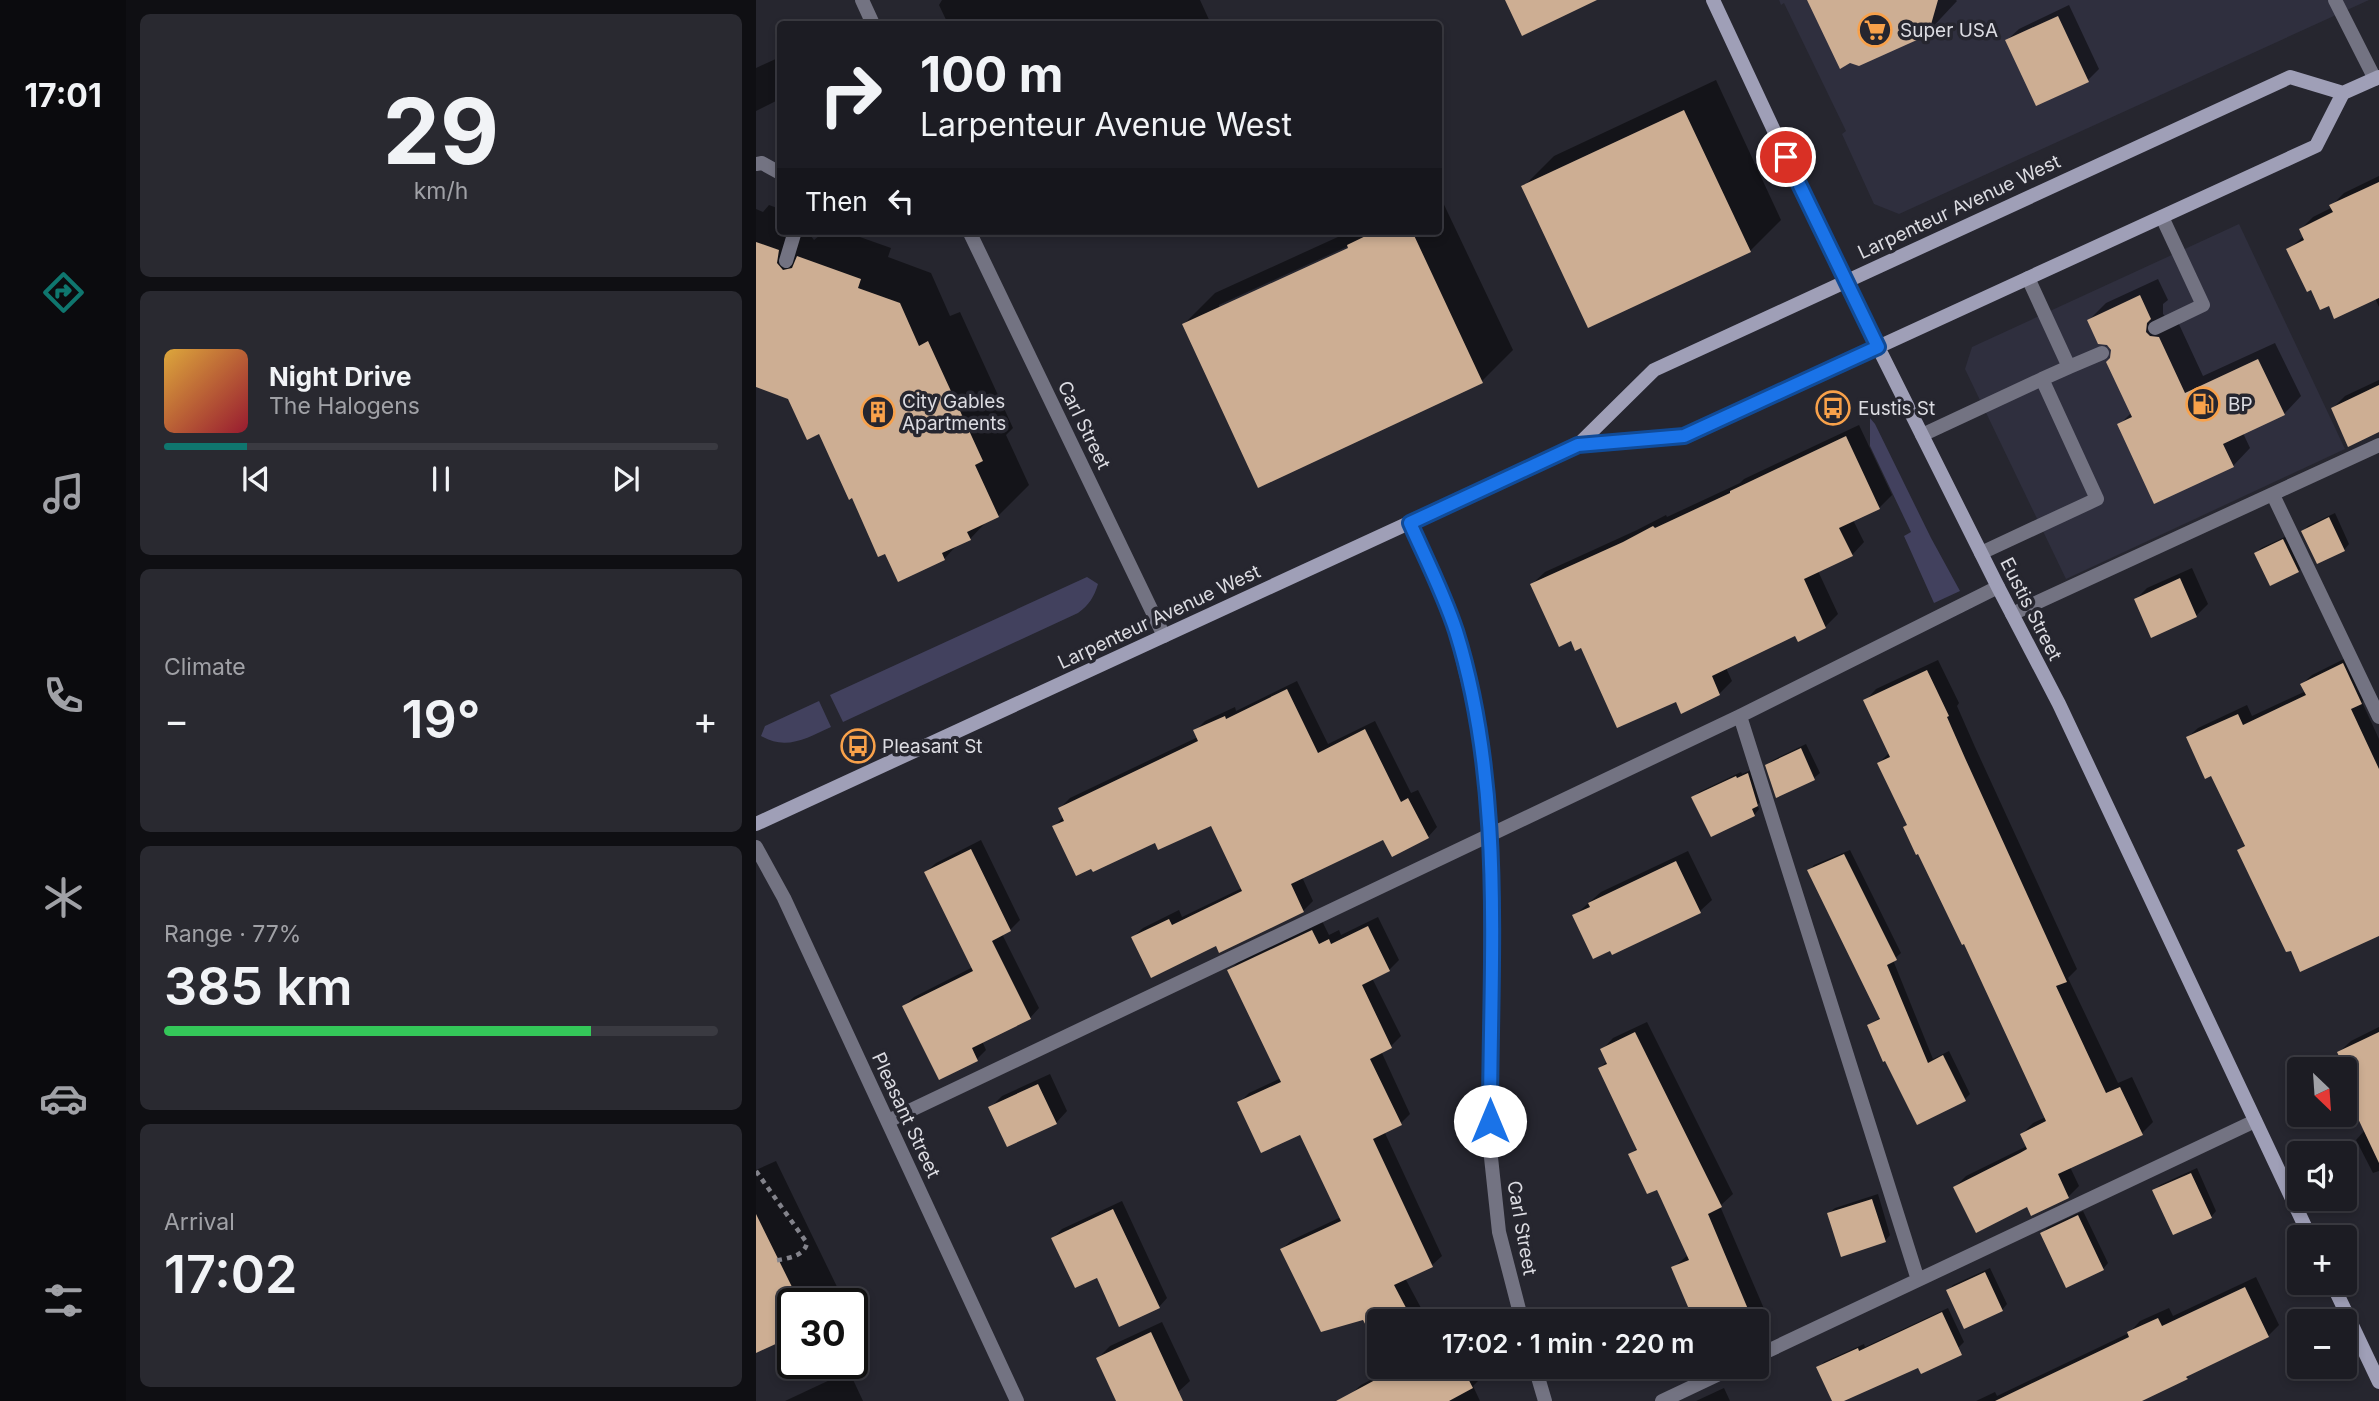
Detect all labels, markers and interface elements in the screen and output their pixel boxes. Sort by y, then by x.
supermarket icon: Super USA [1856,11,1894,49]
place label: Super USA [1900,19,1998,42]
text: 100 m [920,45,1064,104]
icon: right [805,49,896,140]
text: 17:01 [24,76,102,115]
text: 29 [383,76,499,186]
text: Larpenteur Avenue West [920,105,1292,144]
pin [1756,127,1816,187]
icon: arrive [1767,138,1805,176]
street label: Larpenteur Avenue West [1854,150,2064,264]
text: km/h [414,177,468,205]
icon: left [882,182,920,220]
text: Then [805,186,868,217]
icon: directions [39,268,88,317]
text: Night Drive [269,361,411,392]
street label: Carl Street [1053,377,1115,473]
fuel station icon: BP [2184,385,2222,423]
bus stop icon: Eustis St [1814,389,1852,427]
place label: City Gables Apartments [902,390,1006,435]
text: The Halogens [269,392,420,420]
building icon: City Gables Apartments [859,393,897,431]
place label: BP [2228,393,2253,416]
place label: Eustis St [1858,397,1935,420]
icon: previous [237,460,275,498]
icon: pause [422,460,460,498]
icon: next [607,460,645,498]
icon: music [39,469,88,518]
street label: Eustis Street [1995,554,2067,664]
street label: Larpenteur Avenue West [1054,560,1264,674]
text: Climate [164,653,246,681]
icon: phone [39,671,88,720]
text: 19° [401,688,481,751]
text: − [164,697,189,743]
text: + [693,697,718,743]
bus stop icon: Pleasant St [839,727,877,765]
place label: Pleasant St [882,735,983,758]
icon: climate [39,873,88,922]
text: Range · 77% [164,920,301,948]
text: 385 km [164,955,353,1018]
street label: Pleasant Street [867,1049,945,1181]
north arrow [2287,1057,2357,1127]
map controls [2287,1057,2357,1379]
icon: car [39,1074,88,1123]
position arrow [1453,1084,1527,1158]
button: sound [2287,1141,2357,1211]
street label: Carl Street [1502,1179,1542,1277]
text: Arrival [164,1208,235,1236]
button: + [2287,1225,2357,1295]
text: 17:02 [164,1243,297,1306]
icon: filters [39,1276,88,1325]
speed limit sign: 30 [777,1288,868,1379]
button: − [2287,1309,2357,1379]
text: 17:02 · 1 min · 220 m [1442,1328,1694,1359]

